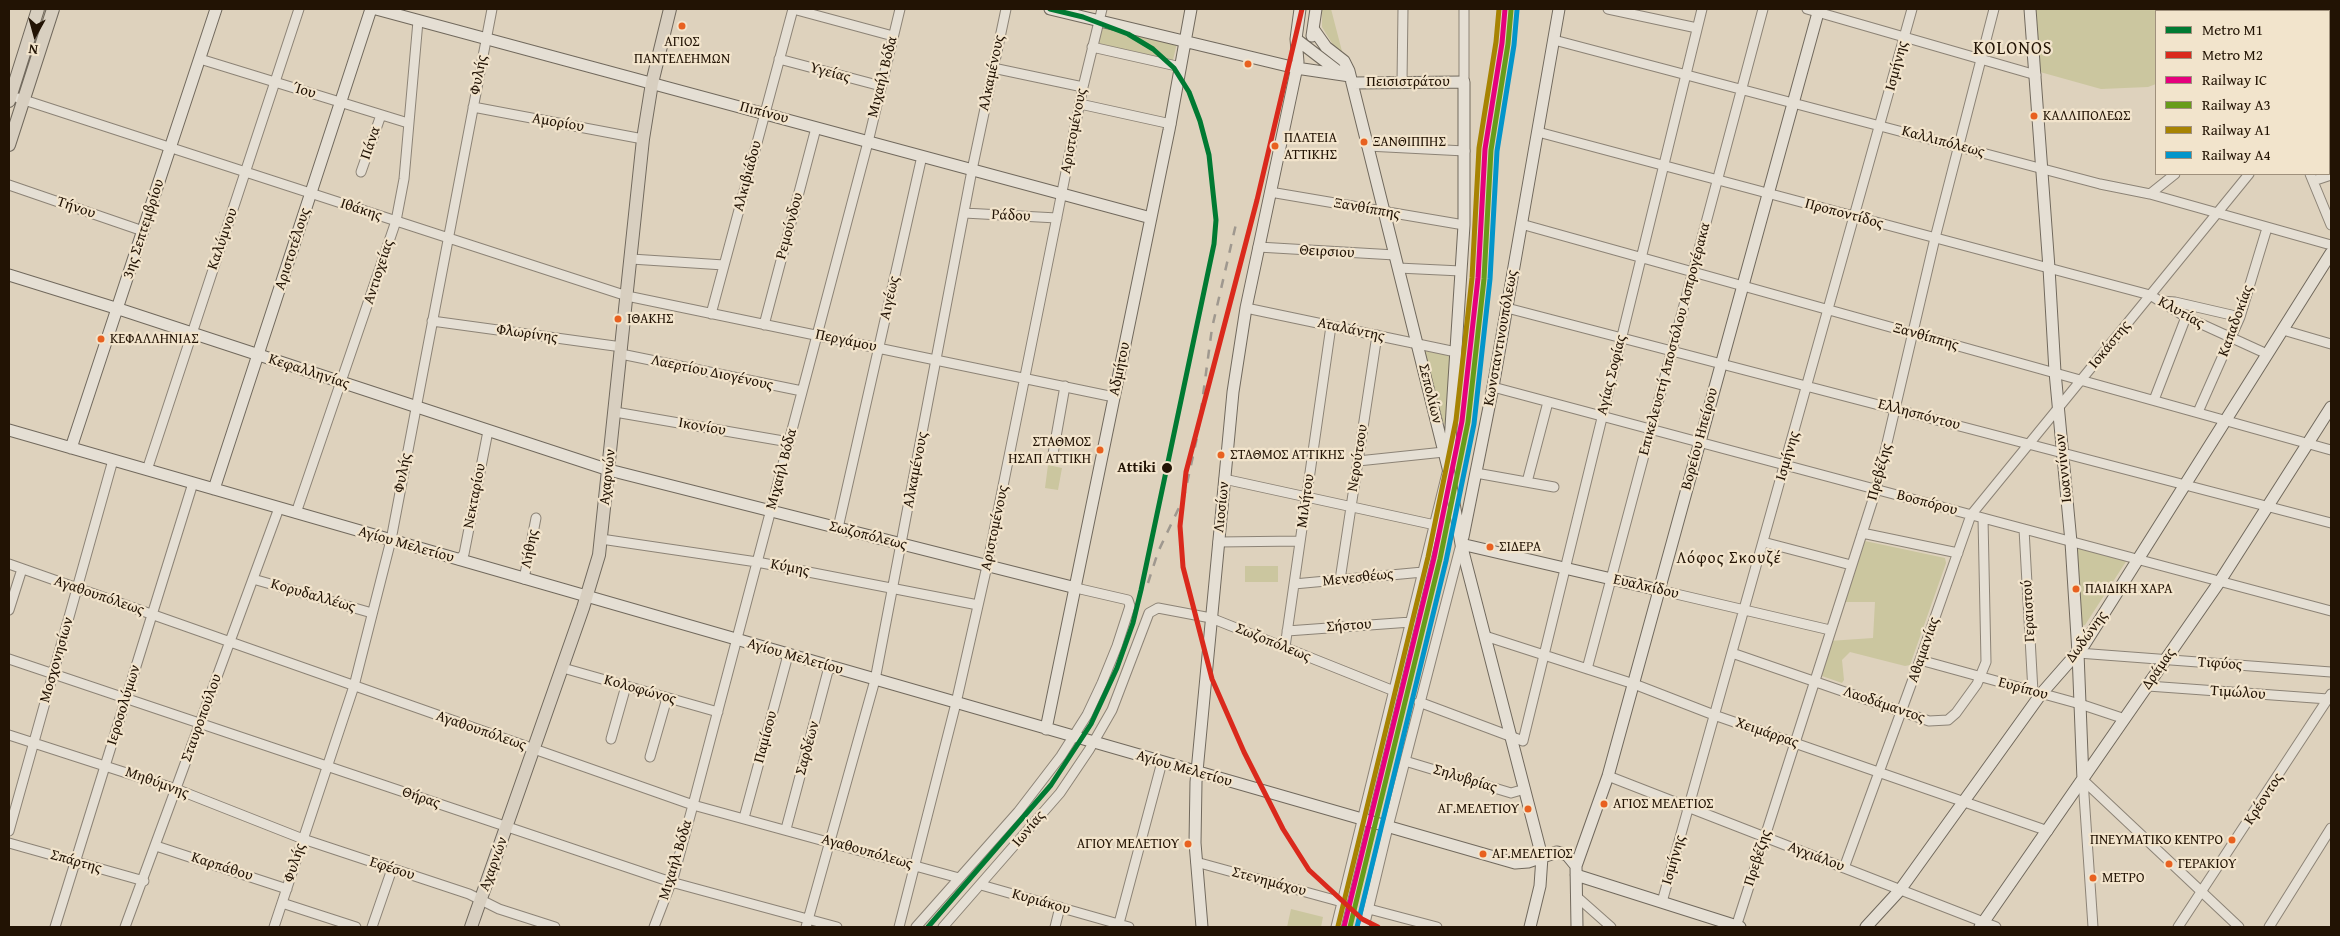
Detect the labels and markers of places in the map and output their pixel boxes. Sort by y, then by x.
marker: ΑΓΙΟΣ ΠΑΝΤΕΛΕΗΜΩΝ [677,21,687,31]
place label: ΑΓΙΟΣ ΠΑΝΤΕΛΕΗΜΩΝ [634,34,730,66]
unlabelled marker [1243,59,1253,69]
place label: ΚΑΛΛΙΠΟΛΕΩΣ [2043,108,2130,124]
marker: ΚΑΛΛΙΠΟΛΕΩΣ [2029,111,2039,121]
place label: ΠΛΑΤΕΙΑ ΑΤΤΙΚΗΣ [1284,130,1337,162]
place label: ΞΑΝΘΙΠΠΗΣ [1373,134,1446,150]
marker: ΞΑΝΘΙΠΠΗΣ [1359,137,1369,147]
marker: ΠΛΑΤΕΙΑ ΑΤΤΙΚΗΣ [1270,141,1280,151]
place label: ΙΘΑΚΗΣ [627,311,673,327]
marker: ΙΘΑΚΗΣ [613,314,623,324]
place label: ΚΕΦΑΛΛΗΝΙΑΣ [110,331,199,347]
marker: ΚΕΦΑΛΛΗΝΙΑΣ [96,334,106,344]
place label: ΣΤΑΘΜΟΣ ΗΣΑΠ ΑΤΤΙΚΗ [1008,434,1091,467]
marker: ΣΤΑΘΜΟΣ ΗΣΑΠ ΑΤΤΙΚΗ [1095,445,1105,455]
place label: ΣΤΑΘΜΟΣ ΑΤΤΙΚΗΣ [1230,447,1344,463]
marker: ΣΤΑΘΜΟΣ ΑΤΤΙΚΗΣ [1216,450,1226,460]
place label: Attiki [1117,459,1156,477]
marker: Attiki [1160,461,1174,475]
place label: ΣΙΔΕΡΑ [1499,539,1541,555]
marker: ΣΙΔΕΡΑ [1485,542,1495,552]
place label: ΠΑΙΔΙΚΗ ΧΑΡΑ [2085,581,2173,597]
marker: ΠΑΙΔΙΚΗ ΧΑΡΑ [2071,584,2081,594]
place label: ΑΓΙΟΣ ΜΕΛΕΤΙΟΣ [1613,796,1714,812]
marker: ΑΓΙΟΣ ΜΕΛΕΤΙΟΣ [1599,799,1609,809]
place label: ΑΓ.ΜΕΛΕΤΙΟΥ [1437,801,1519,817]
marker: ΑΓ.ΜΕΛΕΤΙΟΥ [1523,804,1533,814]
place label: ΠΝΕΥΜΑΤΙΚΟ ΚΕΝΤΡΟ [2090,832,2223,848]
marker: ΠΝΕΥΜΑΤΙΚΟ ΚΕΝΤΡΟ [2227,835,2237,845]
place label: ΑΓΙΟΥ ΜΕΛΕΤΙΟΥ [1077,836,1179,852]
marker: ΑΓΙΟΥ ΜΕΛΕΤΙΟΥ [1183,839,1193,849]
place label: ΑΓ.ΜΕΛΕΤΙΟΣ [1492,846,1573,862]
marker: ΑΓ.ΜΕΛΕΤΙΟΣ [1478,849,1488,859]
place label: ΓΕΡΑΚΙΟΥ [2178,856,2236,872]
marker: ΓΕΡΑΚΙΟΥ [2164,859,2174,869]
place label: ΜΕΤΡΟ [2102,870,2144,886]
marker: ΜΕΤΡΟ [2088,873,2098,883]

